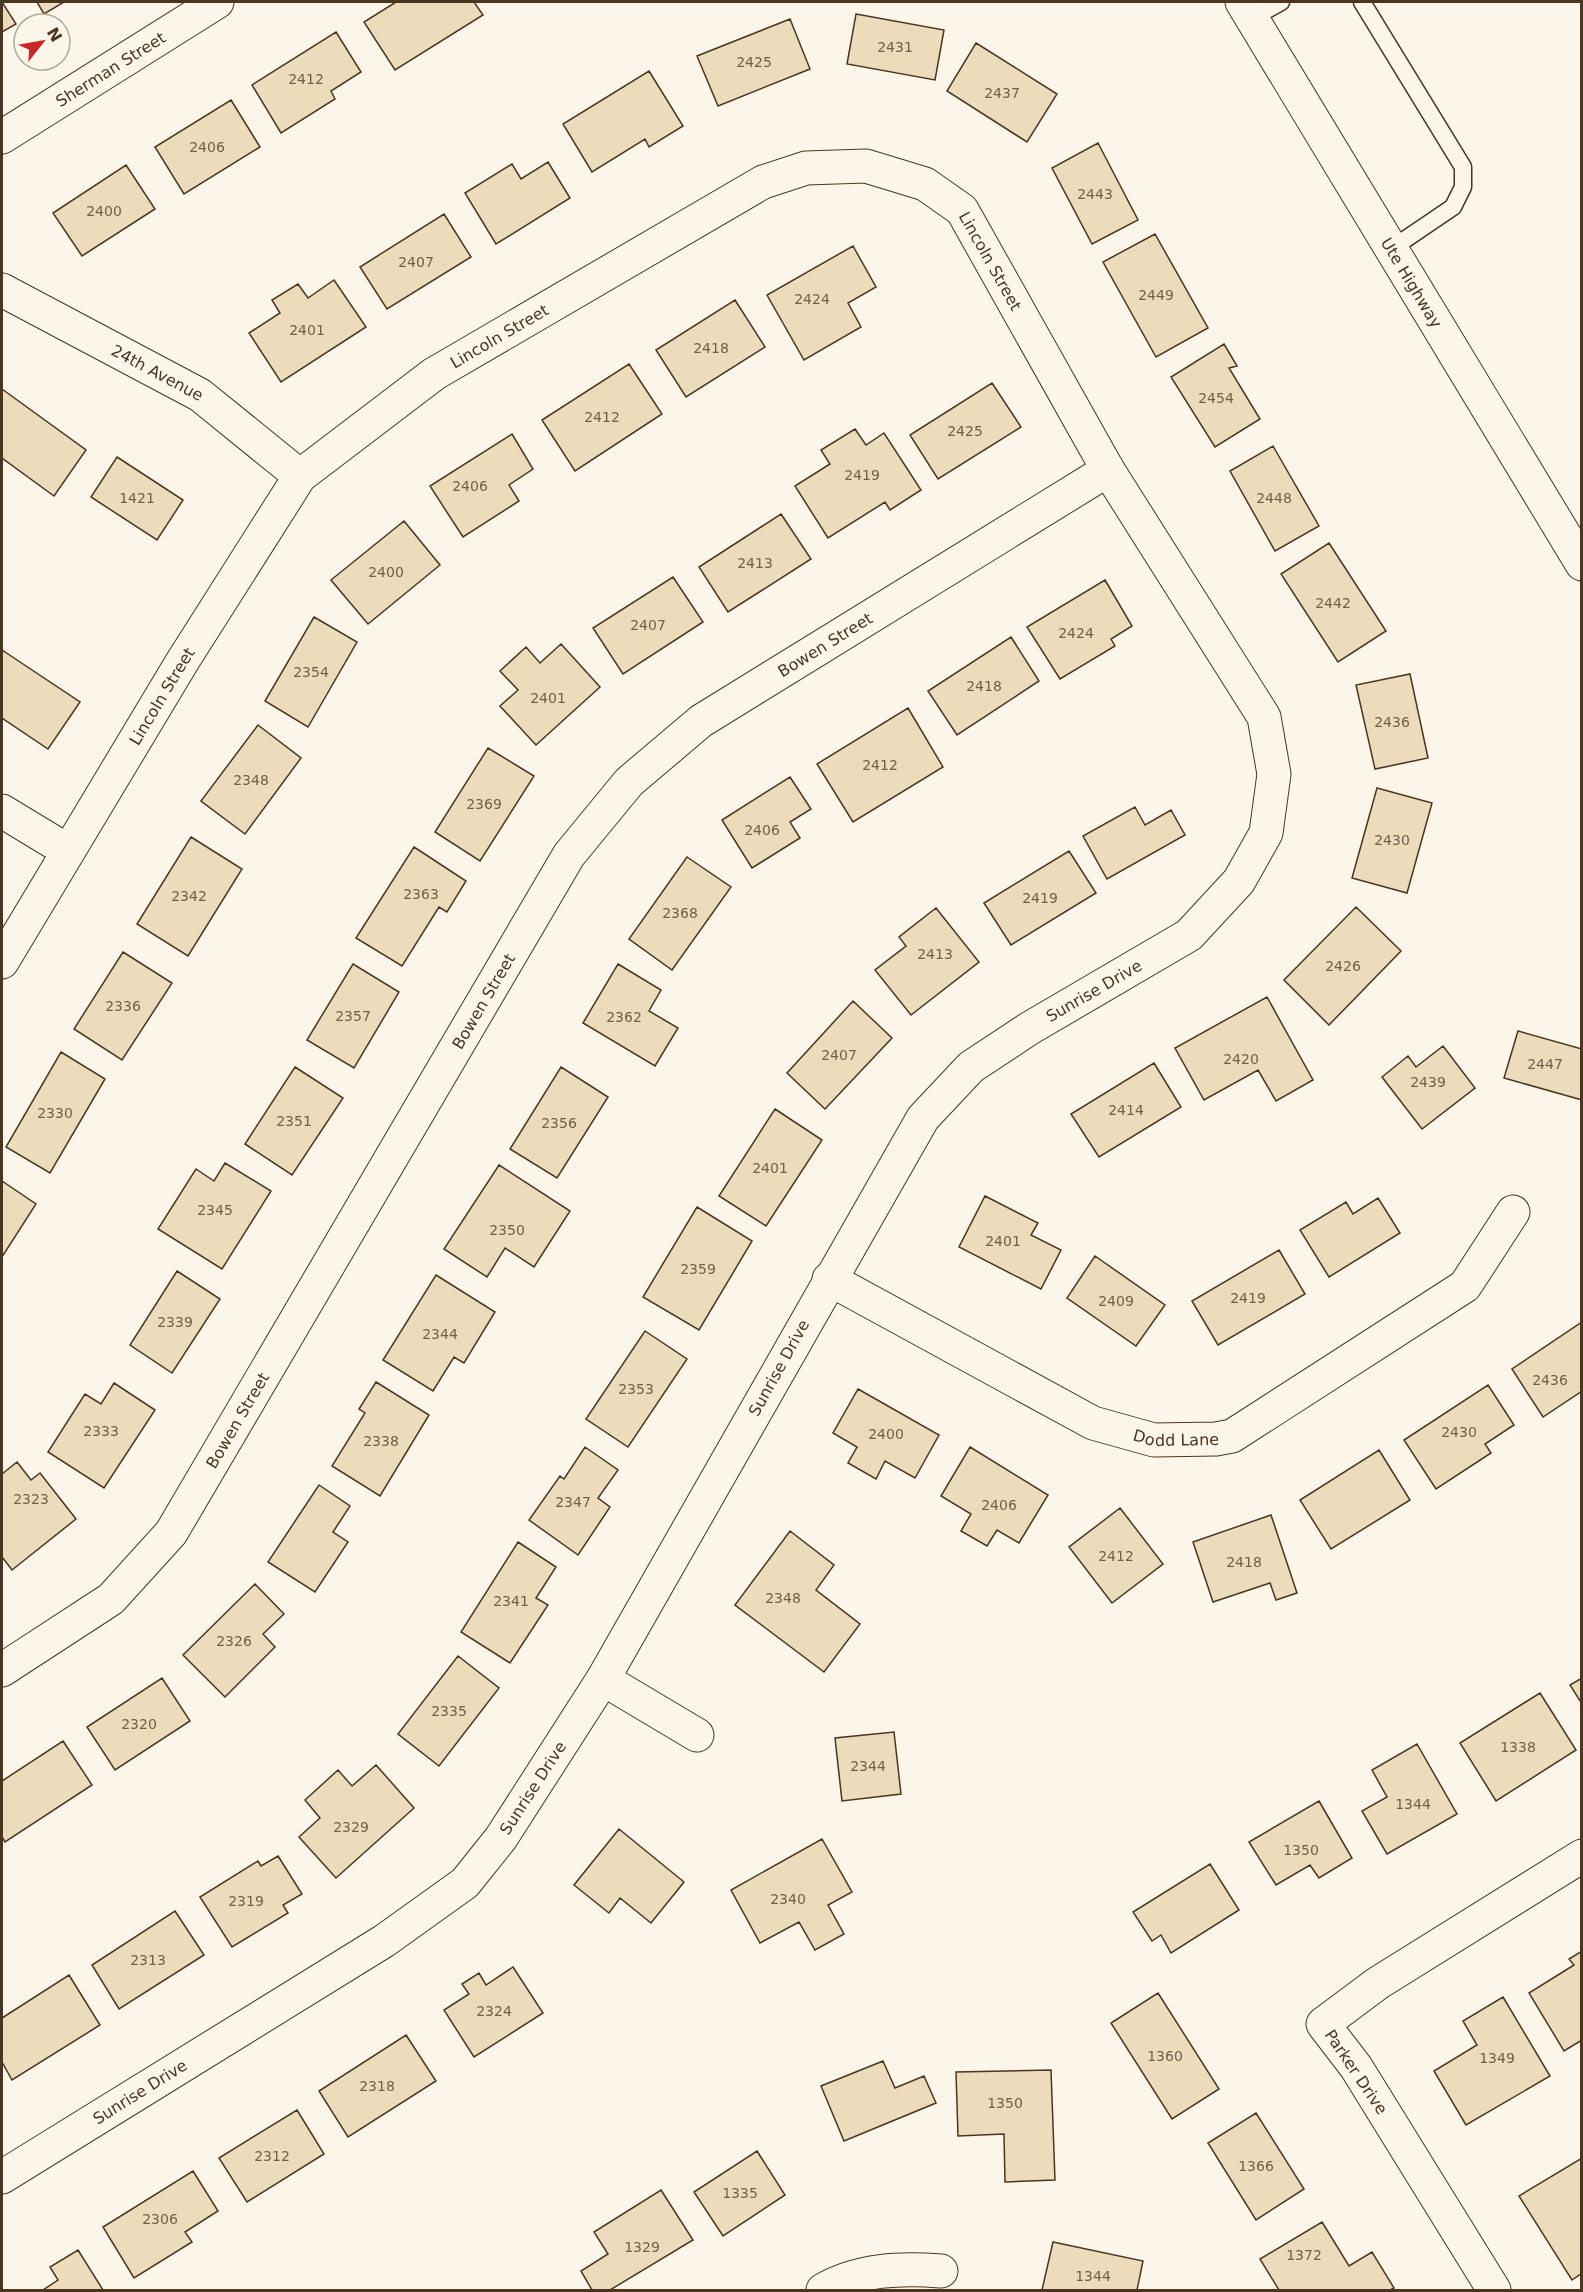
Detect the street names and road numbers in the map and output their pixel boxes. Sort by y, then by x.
street label: Sherman Street [52,27,169,110]
street label: Lincoln Street [955,208,1026,314]
street label: Ute Highway [1377,234,1446,331]
street label: Lincoln Street [447,300,552,372]
street label: 24th Avenue [108,340,207,405]
street label: Bowen Street [774,608,876,681]
street label: Lincoln Street [125,644,198,748]
street label: Bowen Street [448,950,519,1052]
street label: Sunrise Drive [1043,956,1145,1026]
street label: Sunrise Drive [745,1316,813,1420]
street label: Bowen Street [202,1369,273,1471]
street label: Dodd Lane [1131,1425,1219,1449]
street label: Sunrise Drive [496,1738,570,1838]
street label: Parker Drive [1321,2026,1391,2118]
street label: Sunrise Drive [89,2055,191,2129]

